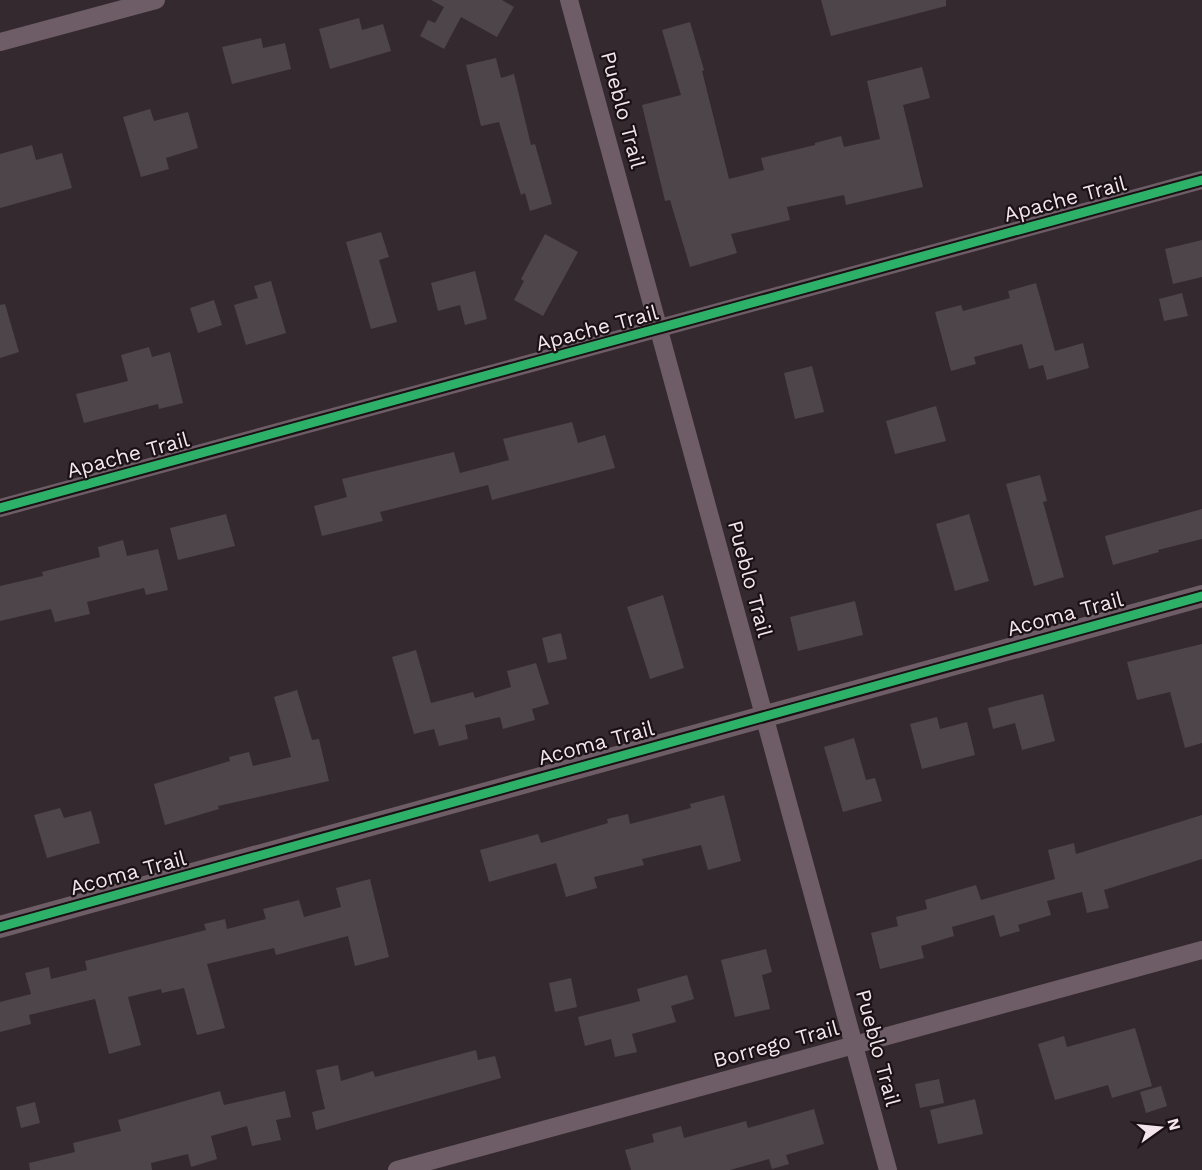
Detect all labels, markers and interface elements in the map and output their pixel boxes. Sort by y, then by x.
street label: Pueblo Trail [596,49,651,172]
street label: Apache Trail [1001,170,1129,227]
street label: Apache Trail [533,299,661,356]
street label: Apache Trail [64,426,192,483]
street label: Pueblo Trail [723,518,778,641]
street label: Acoma Trail [1004,586,1126,641]
street label: Acoma Trail [535,715,657,770]
street label: Acoma Trail [67,845,189,900]
street label: Pueblo Trail [851,987,906,1110]
street label: Borrego Trail [710,1015,842,1072]
north arrow [1130,1098,1190,1158]
text: N [1163,1116,1185,1132]

